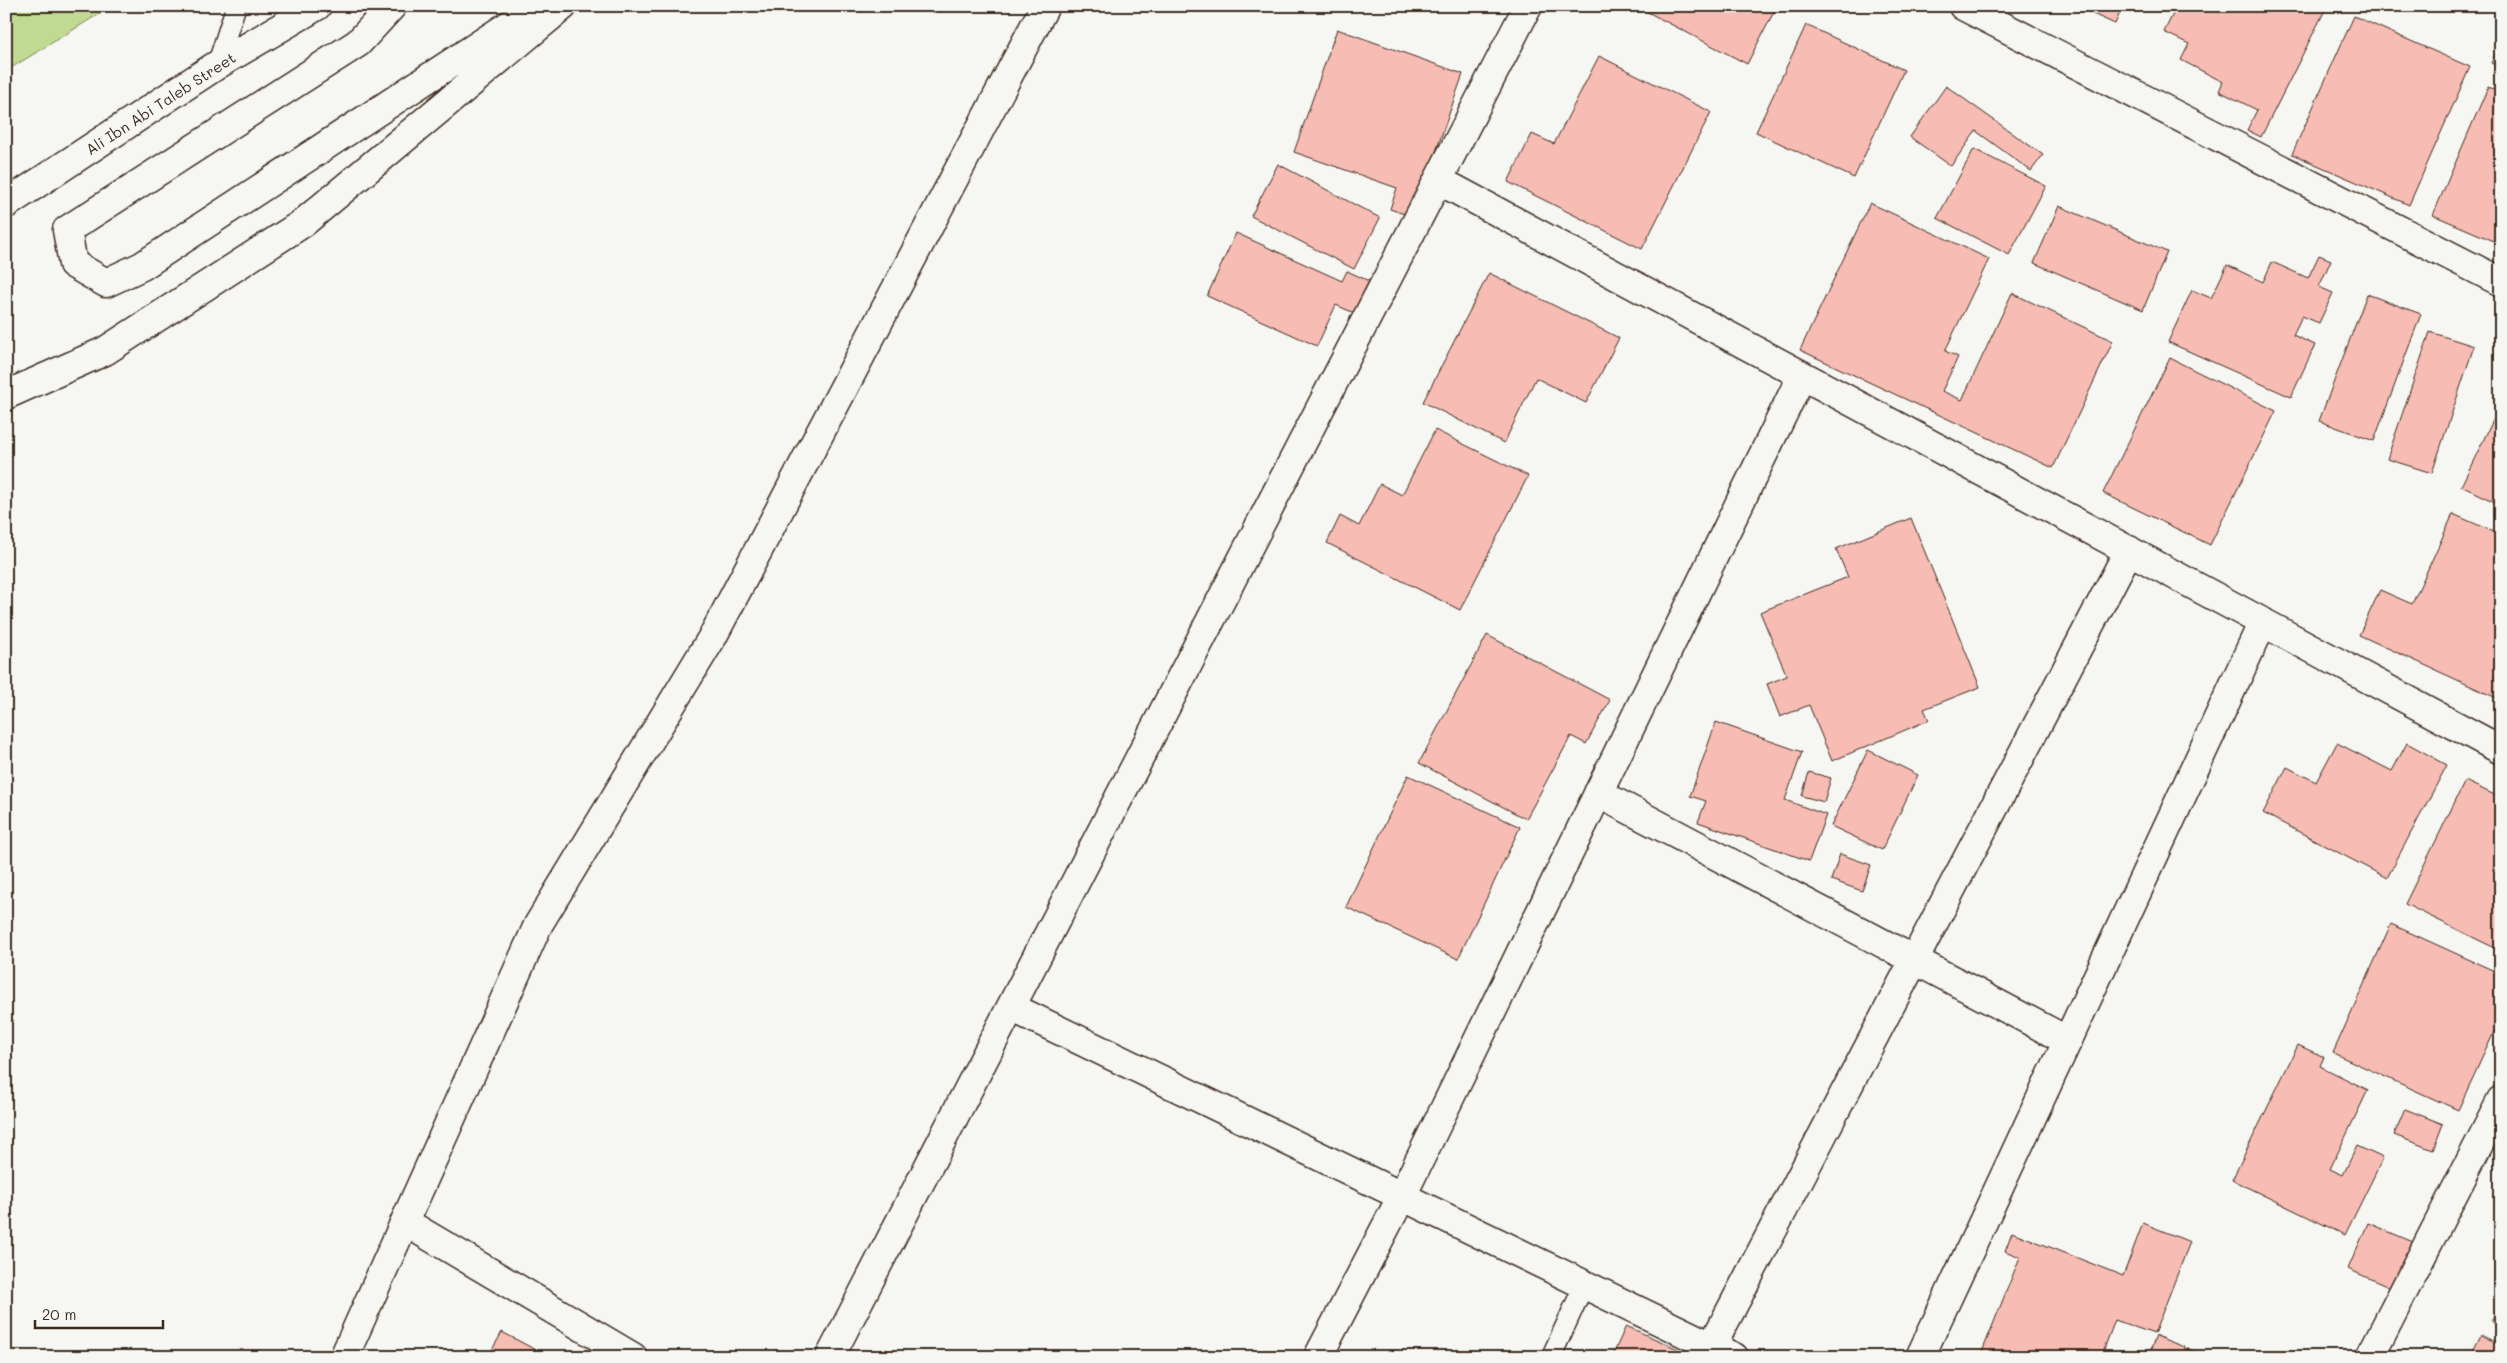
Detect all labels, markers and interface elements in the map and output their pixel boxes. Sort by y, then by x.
street label: Ali Ibn Abi Taleb Street [82,47,239,159]
scale bar [35,1298,162,1330]
text: 20 m [42,1304,76,1324]

